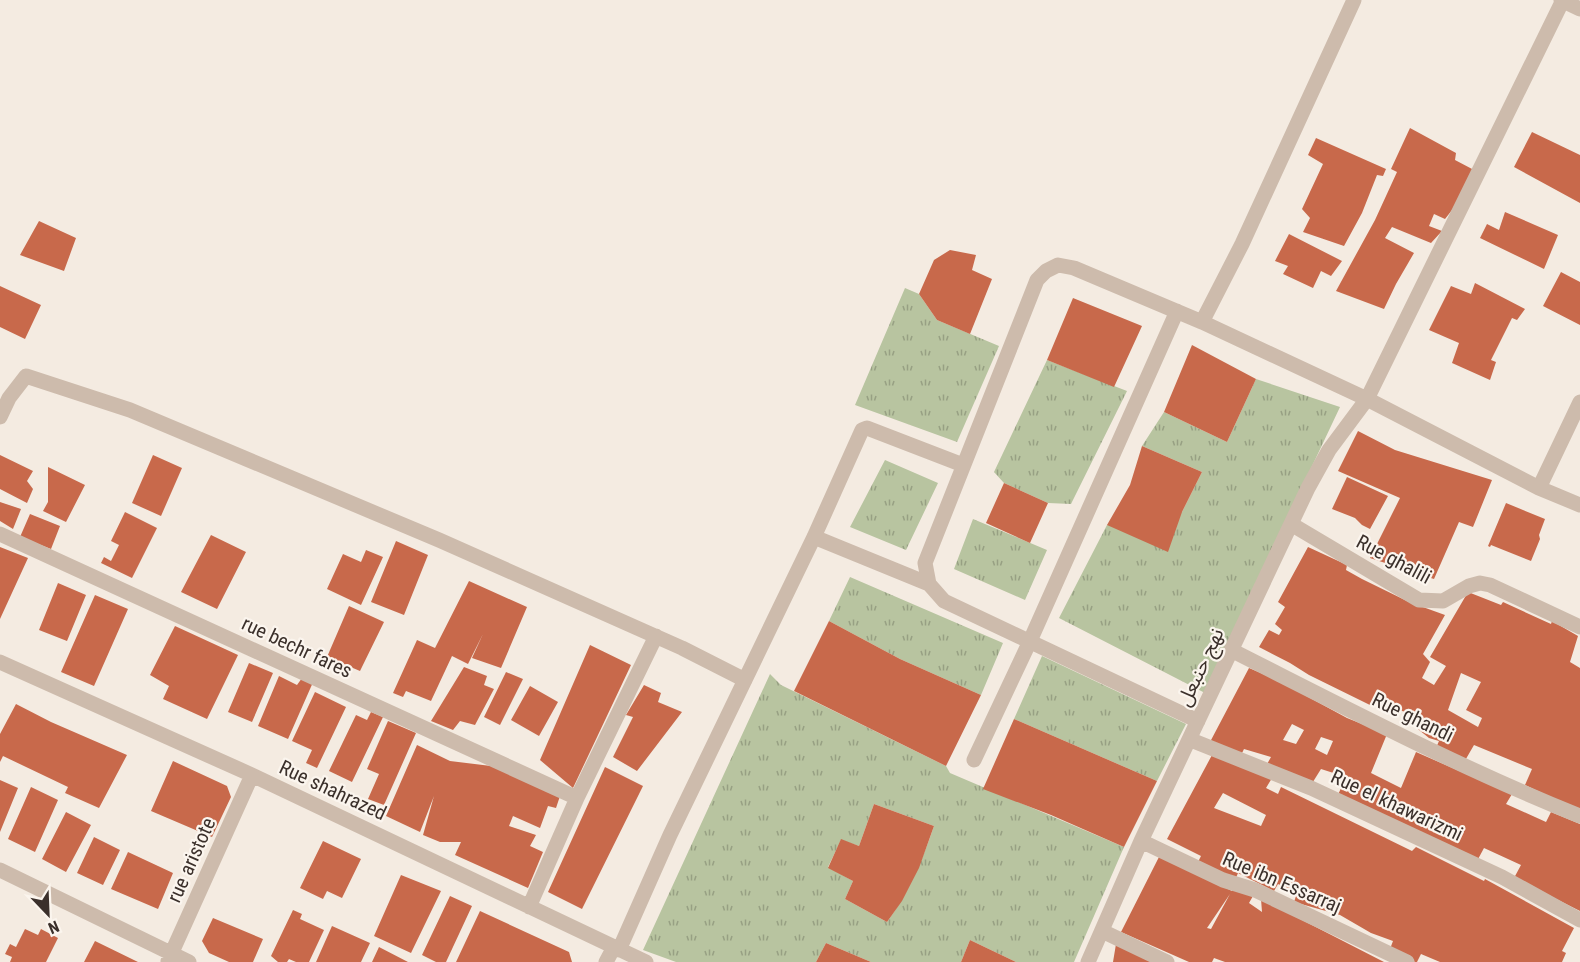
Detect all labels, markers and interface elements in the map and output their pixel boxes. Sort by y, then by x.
street label: Rue ghalili [1352,529,1436,589]
street label: rue bechr fares [238,611,356,683]
street label: نهج حنبعل [1171,624,1231,711]
street label: Rue ghandi [1368,687,1458,747]
street label: Rue shahrazed [276,755,390,825]
street label: Rue el khawarizmi [1327,764,1467,846]
street label: rue aristote [162,814,220,906]
street label: Rue ibn Essarraj [1219,846,1345,918]
north arrow [18,884,78,944]
text: N [45,917,62,938]

